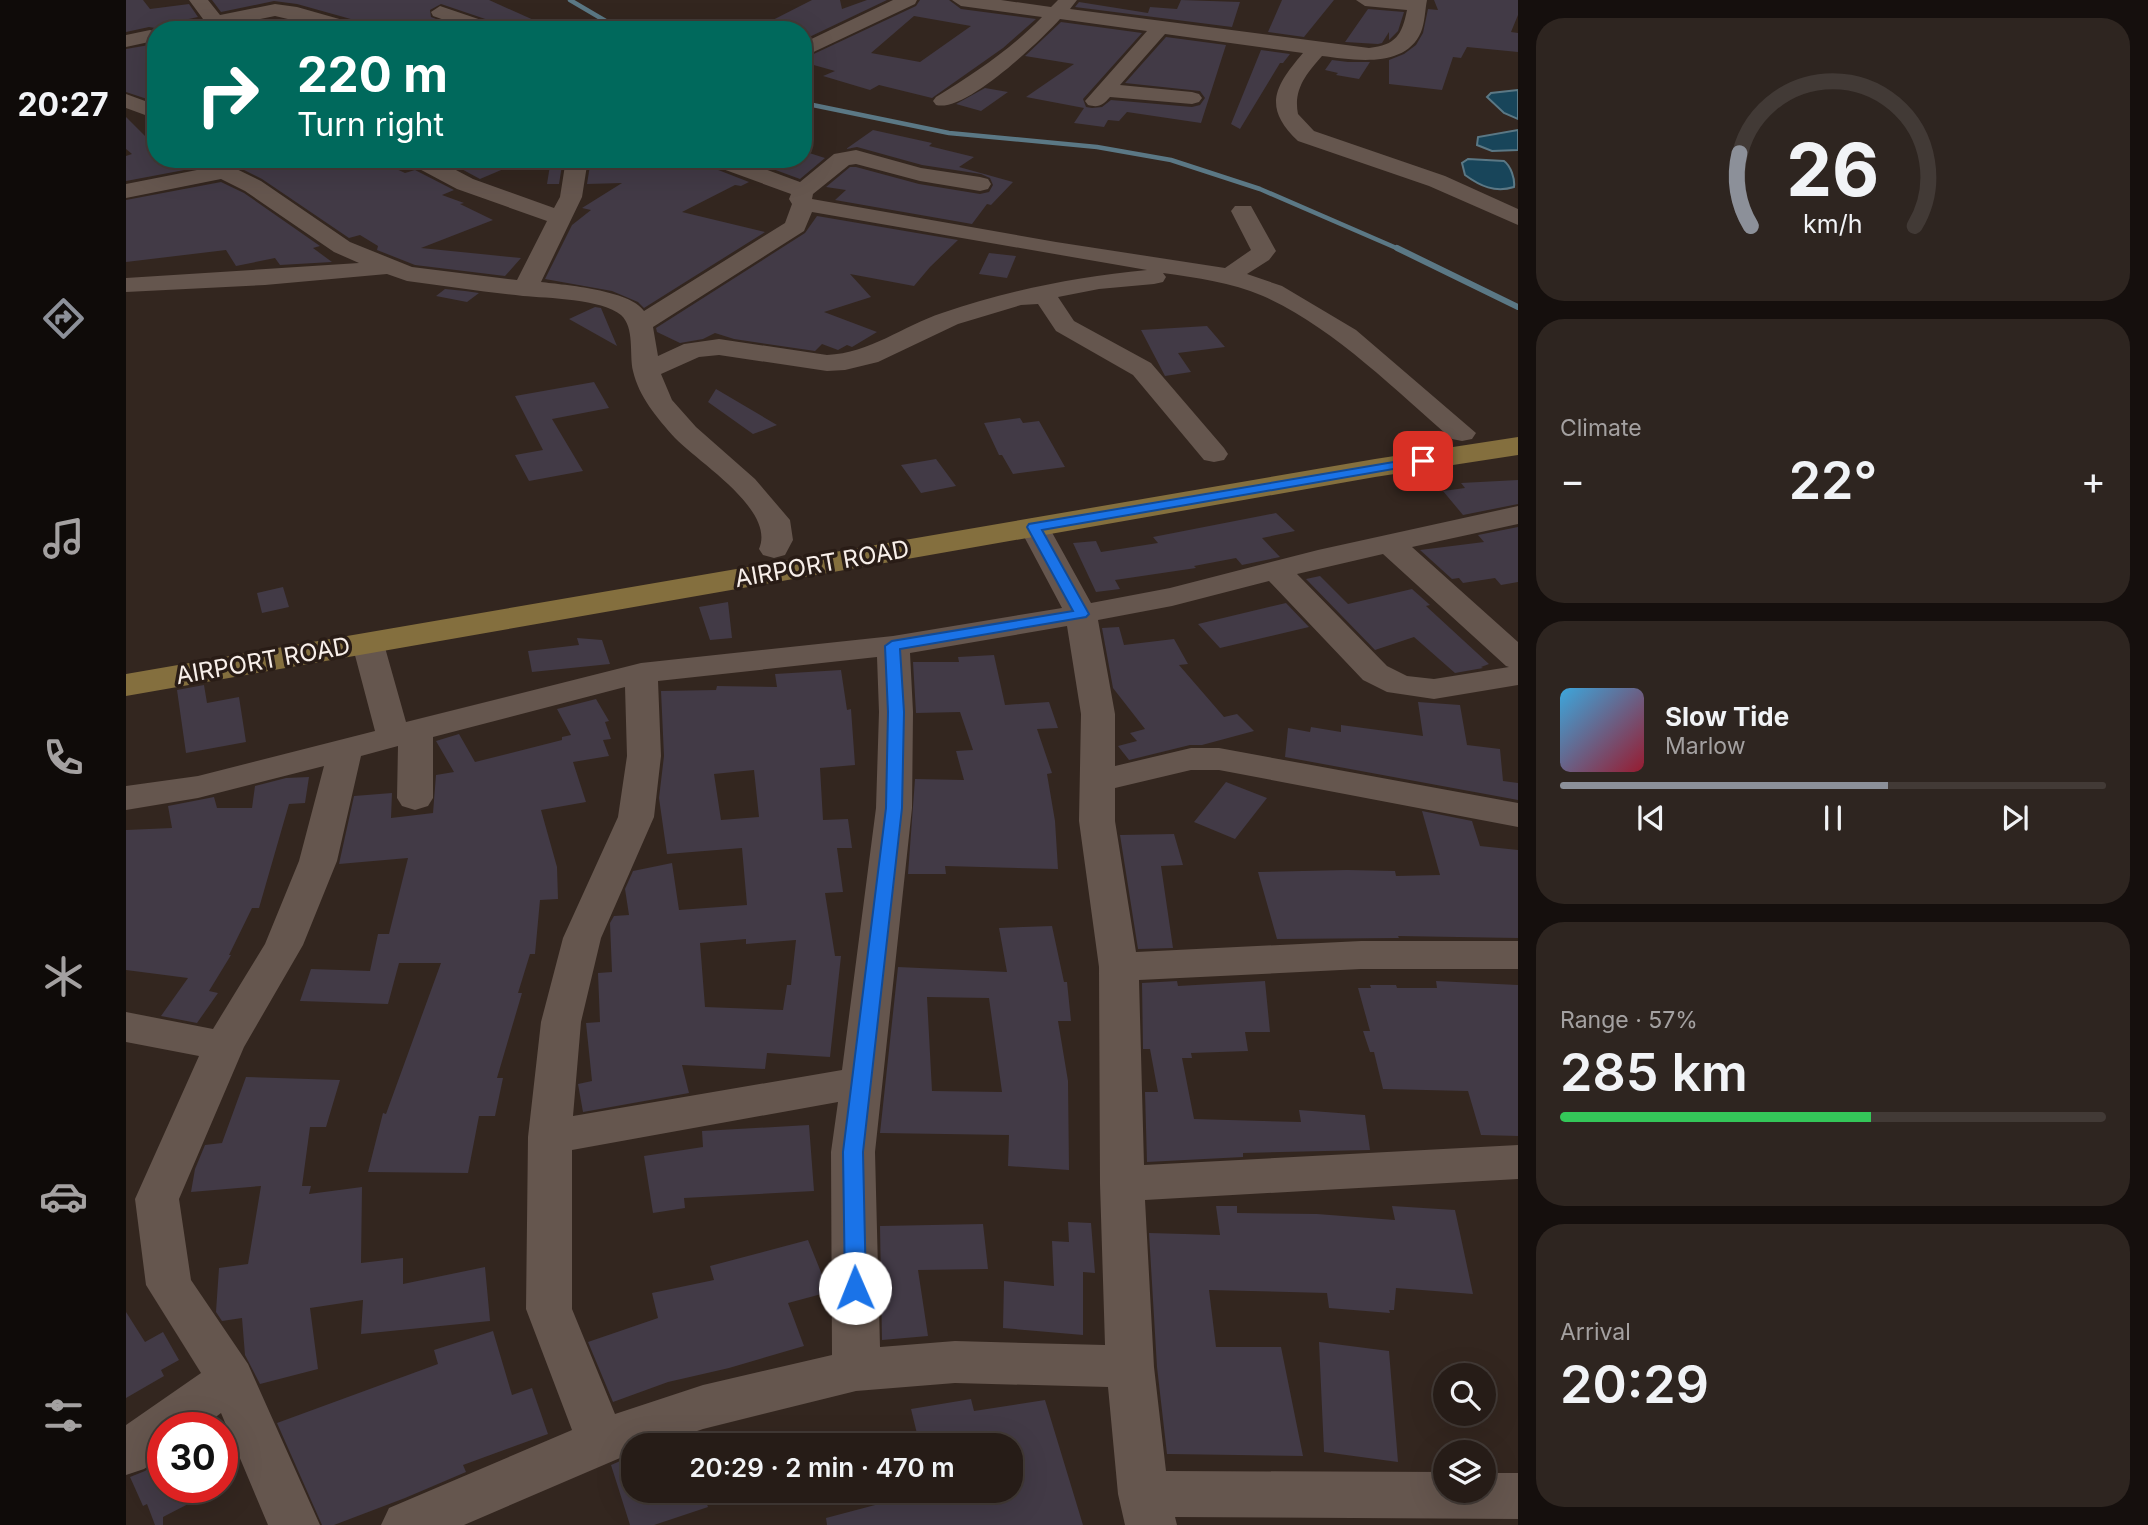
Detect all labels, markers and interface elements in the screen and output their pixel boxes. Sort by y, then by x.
text: 220 m [297,45,448,104]
icon: right [182,49,273,140]
text: 20:27 [17,85,109,124]
text: Turn right [297,105,444,144]
text: 26 [1786,125,1880,214]
text: km/h [1803,209,1863,239]
icon: directions [39,294,88,343]
text: Climate [1560,414,1642,442]
pin [1393,431,1453,491]
icon: arrive [1404,442,1442,480]
text: 22° [1789,449,1877,512]
text: − [1560,457,1585,503]
text: + [2081,457,2106,503]
icon: music [39,514,88,563]
street label: AIRPORT ROAD [732,534,911,593]
street label: AIRPORT ROAD [173,631,352,690]
text: Slow Tide [1665,701,1789,732]
text: Marlow [1665,732,1745,760]
icon: phone [39,733,88,782]
icon: previous [1632,799,1670,837]
icon: pause [1814,799,1852,837]
icon: next [1996,799,2034,837]
icon: climate [39,952,88,1001]
text: Range · 57% [1560,1006,1698,1034]
text: 285 km [1560,1041,1748,1104]
icon: car [39,1172,88,1221]
position arrow [818,1251,892,1325]
text: Arrival [1560,1318,1631,1346]
text: 20:29 [1560,1353,1709,1416]
map controls [1433,1363,1496,1503]
button: search [1433,1363,1496,1426]
icon: filters [39,1391,88,1440]
speed limit sign: 30 [147,1412,238,1503]
button: layers [1433,1440,1496,1503]
text: 20:29 · 2 min · 470 m [689,1452,955,1483]

